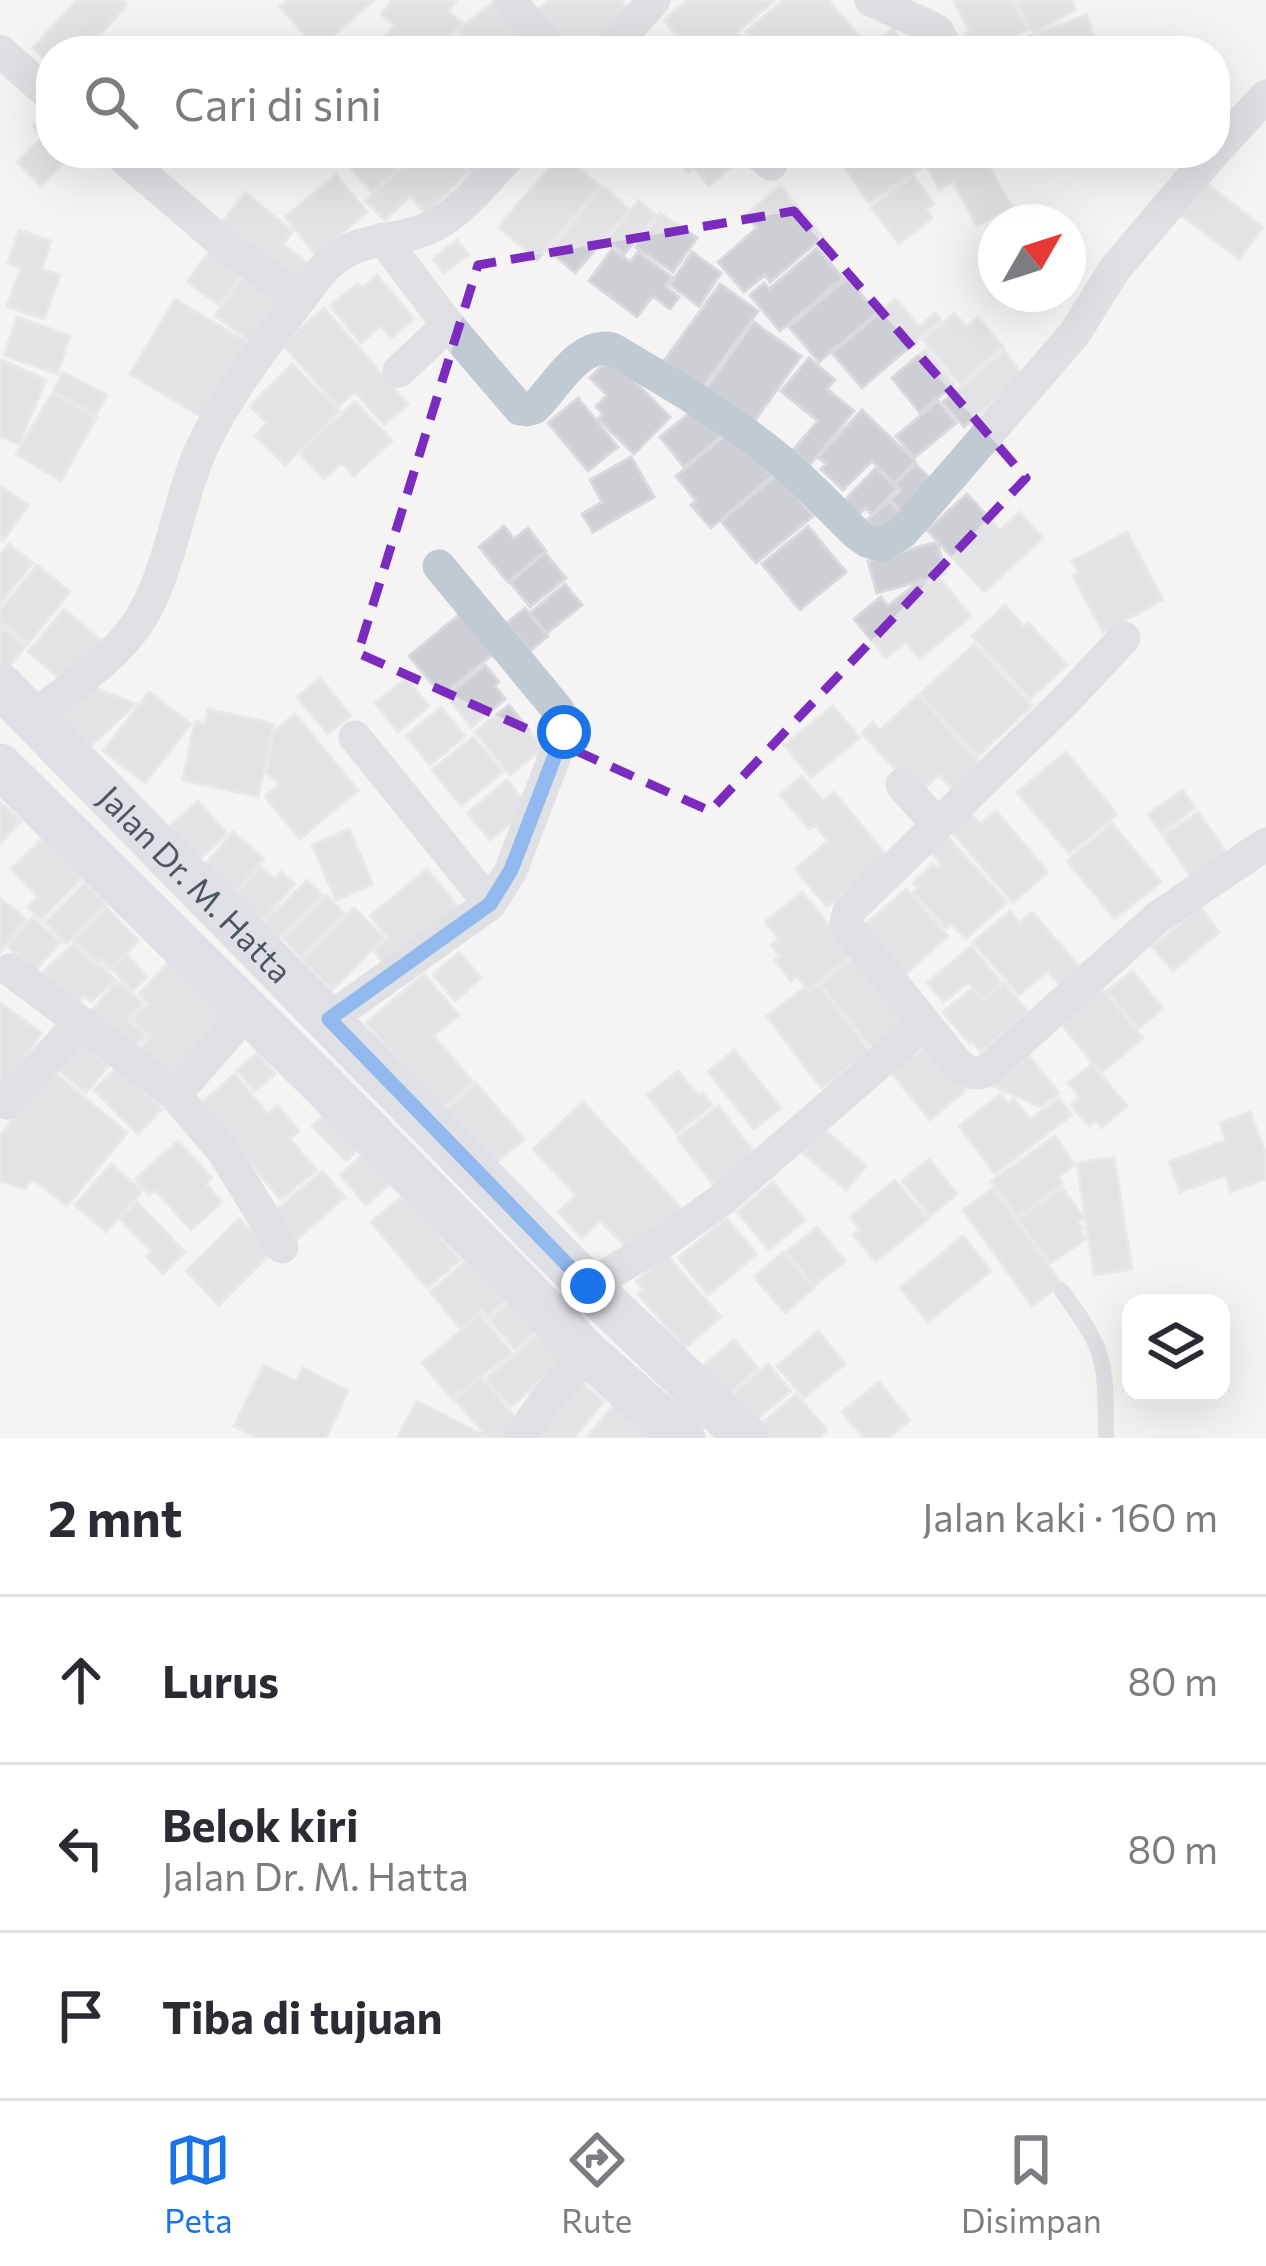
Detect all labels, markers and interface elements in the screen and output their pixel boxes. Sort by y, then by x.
search box [36,36,1230,168]
icon: search [78,69,144,135]
text: Cari di sini [174,75,382,130]
north arrow [978,204,1086,312]
route start [537,705,591,759]
street label: Jalan Dr. M. Hatta [91,776,302,991]
route end [561,1259,615,1313]
map controls [1122,1294,1230,1402]
button: layers [1122,1294,1230,1402]
text: 2 mnt [48,1485,182,1548]
text: Jalan kaki · 160 m [922,1492,1218,1540]
icon: ahead [48,1647,114,1713]
text: Lurus [162,1652,279,1707]
text: 80 m [1127,1656,1218,1704]
text: Belok kiri [162,1796,359,1851]
icon: left [48,1815,114,1881]
text: 80 m [1127,1824,1218,1872]
text: Jalan Dr. M. Hatta [162,1851,469,1899]
icon: arrive [48,1983,114,2049]
text: Tiba di tujuan [162,1988,443,2043]
tab: Peta [164,2127,232,2240]
tab: Rute [561,2127,632,2240]
tab: Disimpan [961,2127,1102,2240]

